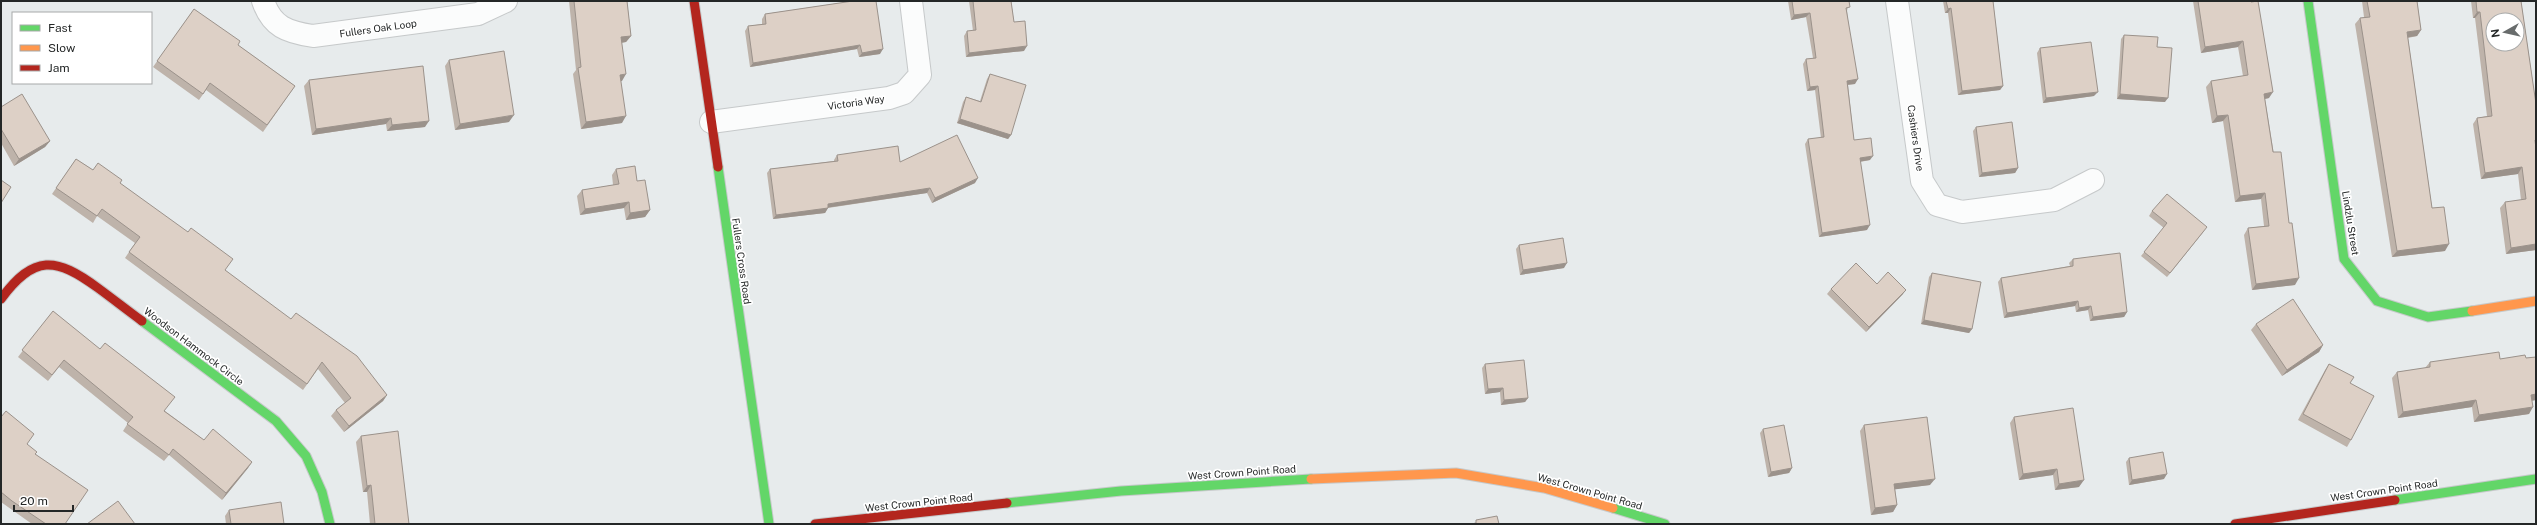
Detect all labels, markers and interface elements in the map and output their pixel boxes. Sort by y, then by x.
legend [12,12,152,84]
north arrow [2485,12,2525,52]
street label: Fullers Oak Loop [339,17,418,39]
text: Fast [48,21,73,35]
text: N [2489,28,2502,38]
text: Slow [48,41,76,55]
text: Jam [48,61,70,75]
street label: Victoria Way [827,92,886,112]
street label: Cashiers Drive [1905,104,1927,172]
street label: Lindzlu Street [2340,190,2362,256]
street label: Fullers Cross Road [730,217,754,305]
street label: Woodson Hammock Circle [142,305,247,388]
street label: West Crown Point Road [1188,462,1296,482]
street label: West Crown Point Road [1536,470,1644,512]
street label: West Crown Point Road [2330,477,2438,503]
scale bar [14,487,73,513]
street label: West Crown Point Road [865,490,974,514]
text: 20 m [20,494,48,508]

